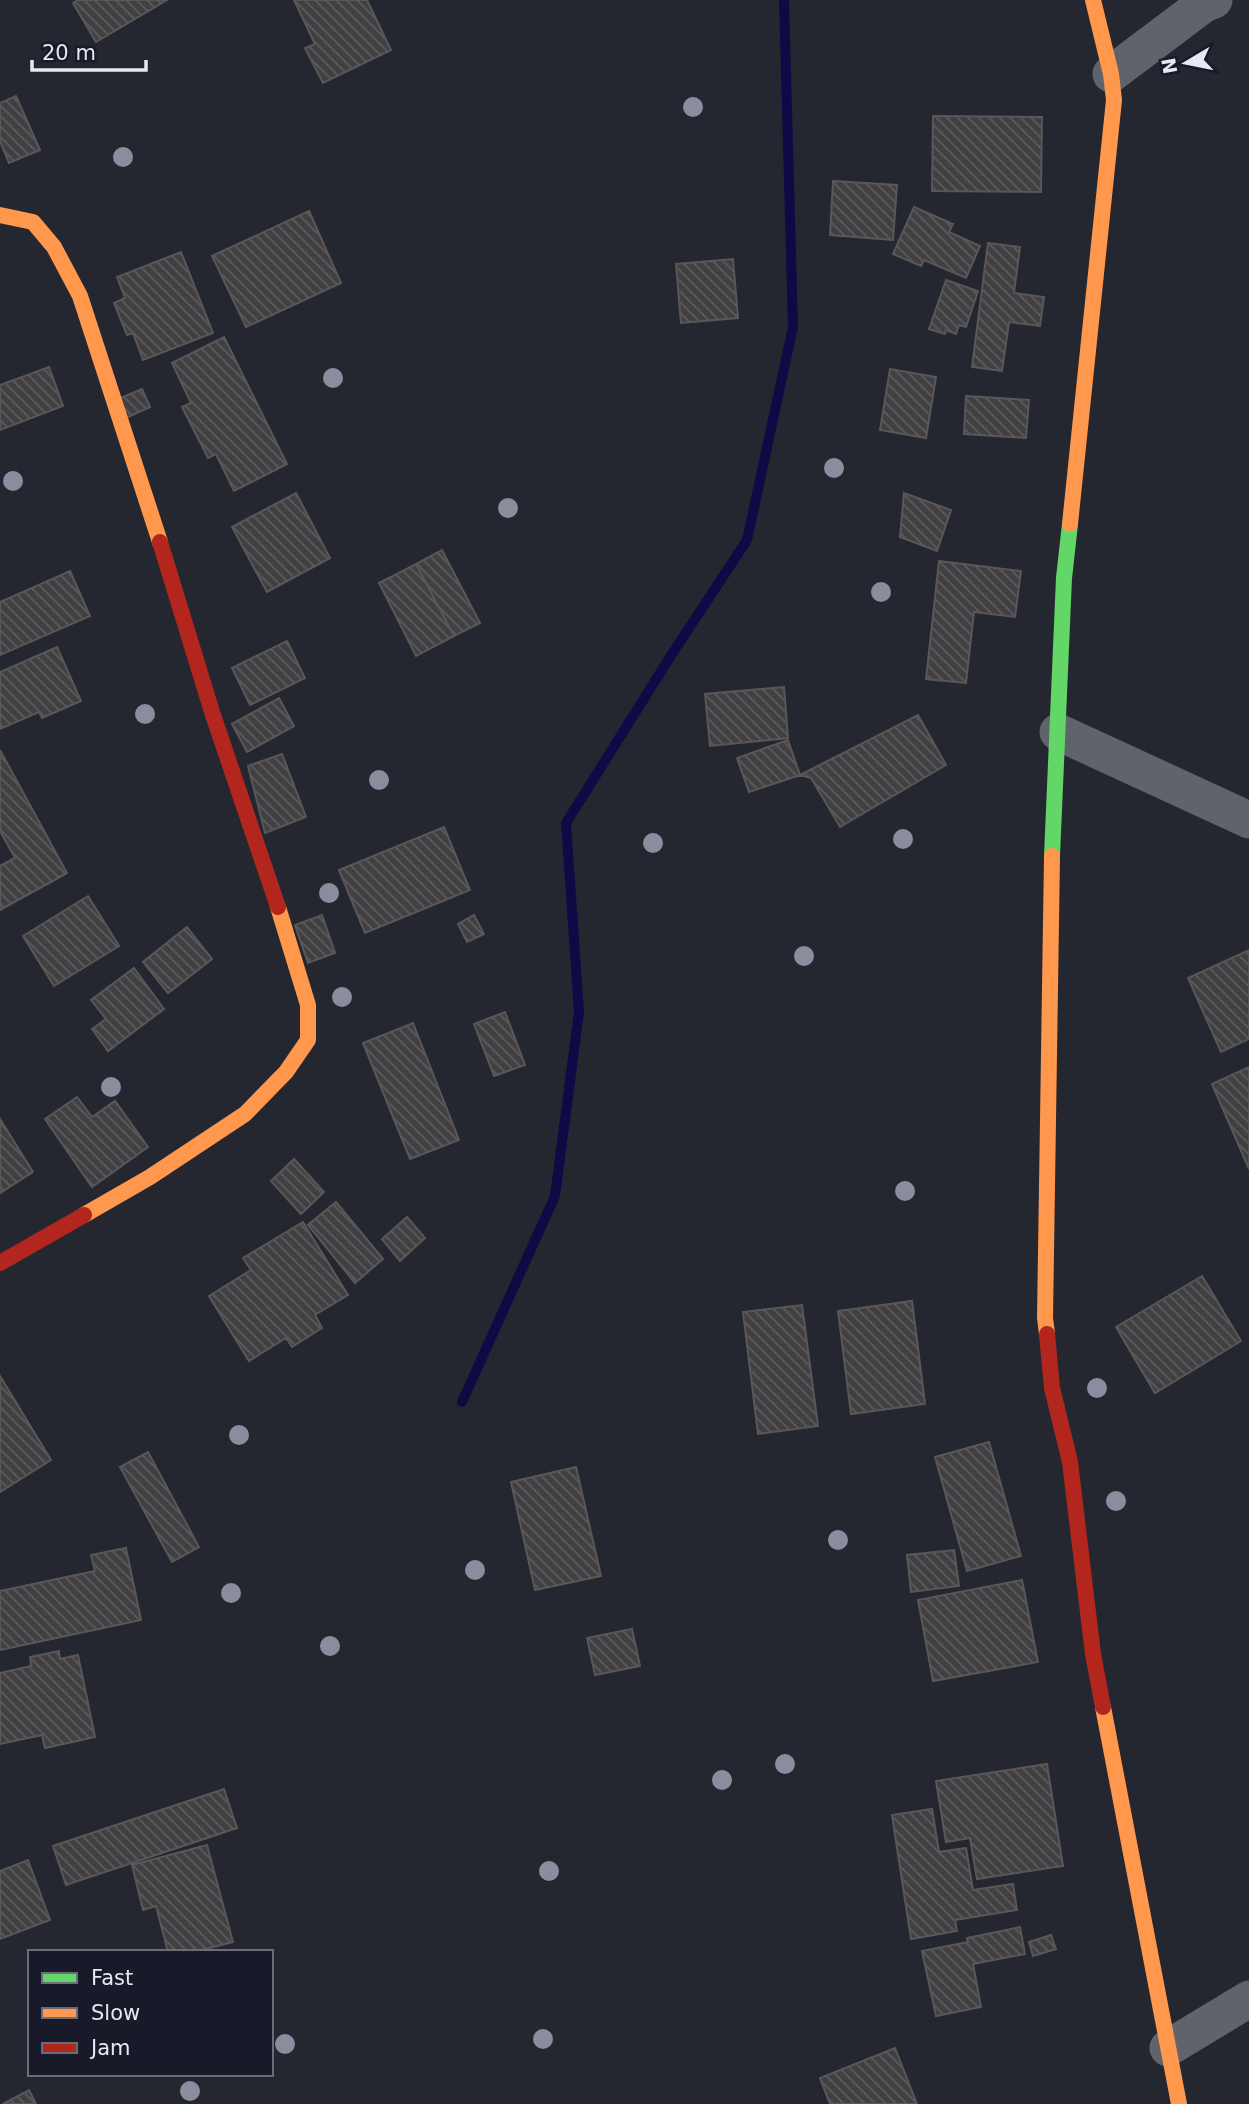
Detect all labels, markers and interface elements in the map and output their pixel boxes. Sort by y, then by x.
scale bar [32,28,145,72]
north arrow [1151,28,1221,98]
text: 20 m [42,41,96,65]
text: N [1157,56,1181,76]
legend [28,1950,273,2076]
text: Fast [91,1966,133,1990]
text: Slow [91,2001,140,2025]
text: Jam [89,2036,131,2060]

